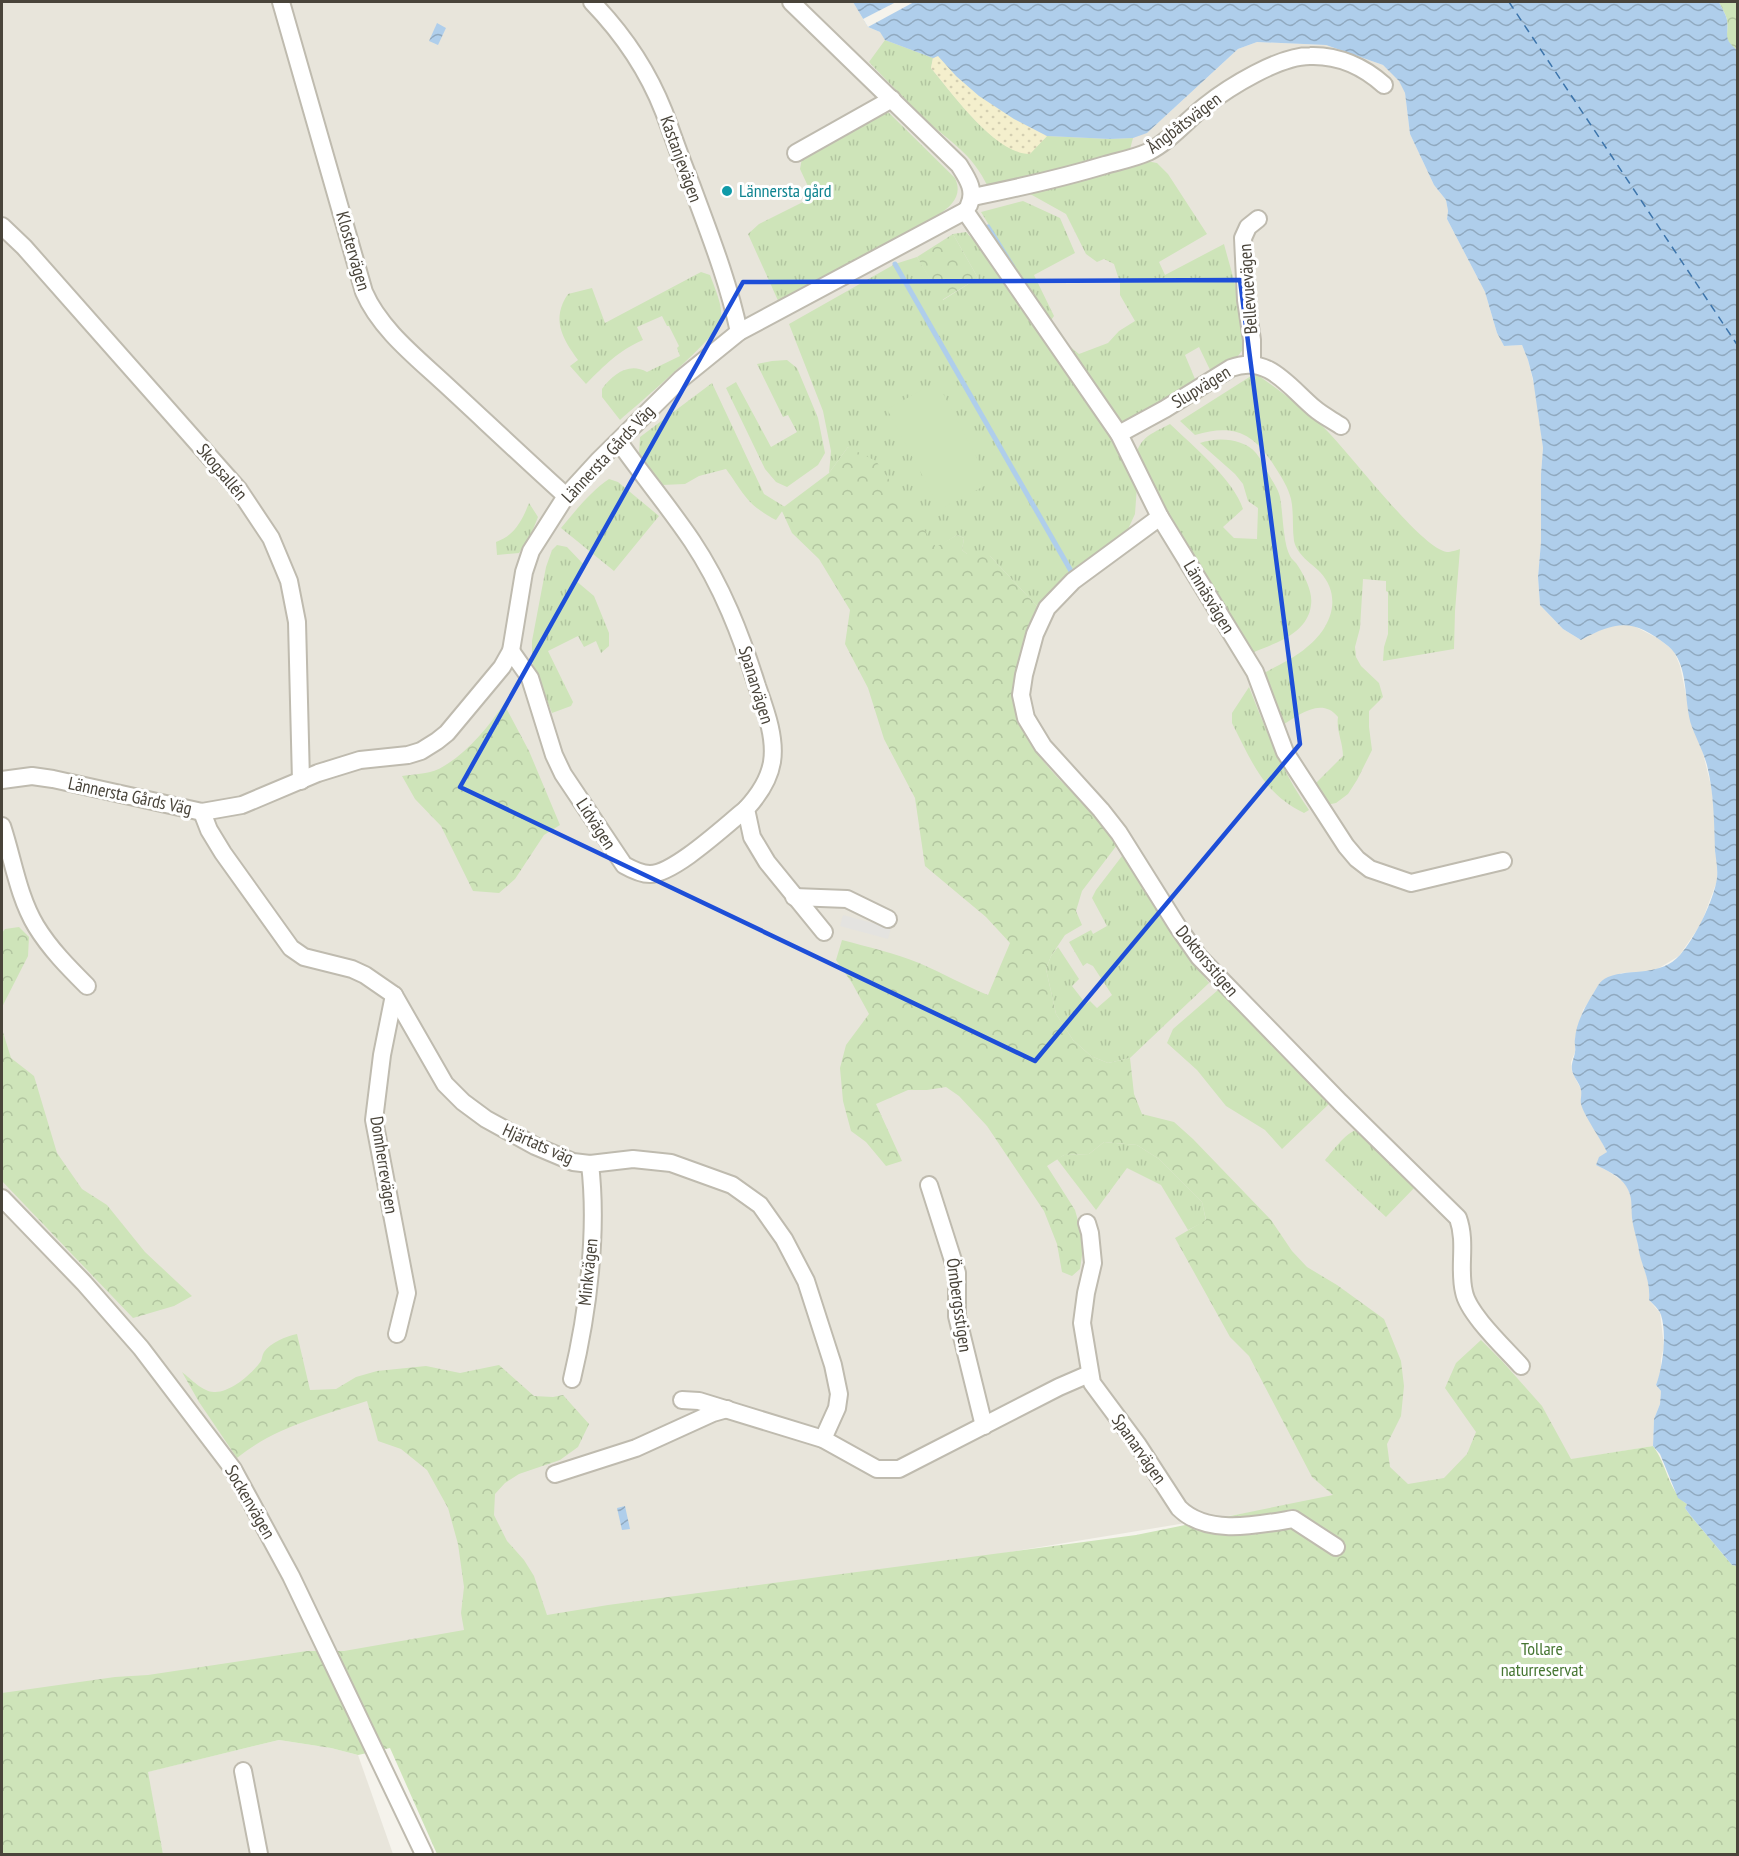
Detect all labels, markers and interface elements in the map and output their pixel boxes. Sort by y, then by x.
street label: Ångbåtsvägen [1142,87,1226,158]
street label: Kastanjevägen [655,113,708,205]
place label: Lännersta gård [739,179,832,202]
marker: Lännersta gård [720,184,734,198]
street label: Klostervägen [331,209,376,293]
street label: Bellevuevägen [1233,243,1262,335]
street label: Slupvägen [1167,360,1234,413]
street label: Lännersta Gårds Väg [556,400,659,508]
street label: Skogsallén [192,439,253,505]
street label: Lännäsvägen [1179,556,1240,637]
street label: Spanarvägen [734,643,779,727]
street label: Lännersta Gårds Väg [66,771,194,820]
street label: Lidvägen [571,794,621,854]
street label: Doktorsstigen [1171,920,1244,1001]
street label: Domherrevägen [365,1114,404,1215]
street label: Hjärtats väg [499,1118,577,1169]
street label: Minkvägen [573,1237,602,1307]
street label: Örnbergsstigen [942,1256,977,1353]
street label: Spanarvägen [1107,1409,1172,1488]
street label: Sockenvägen [220,1461,281,1543]
park label: Tollare naturreservat [1501,1637,1583,1681]

